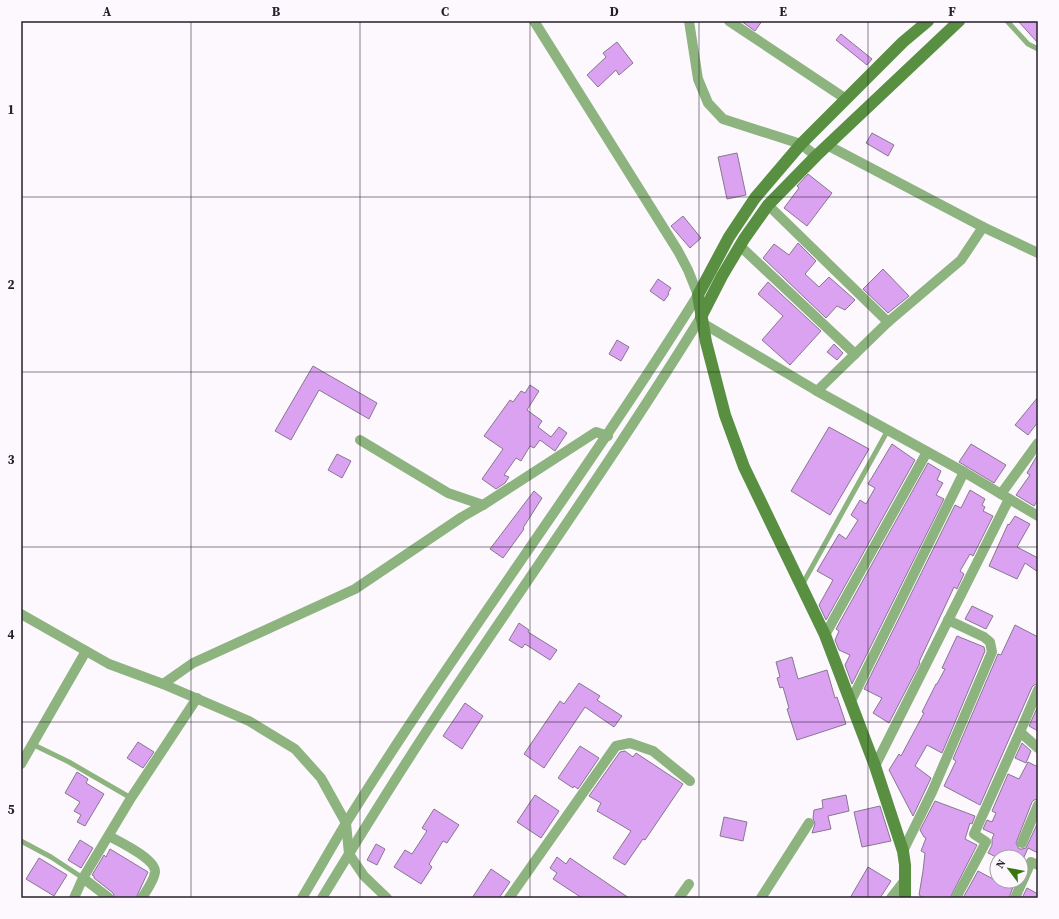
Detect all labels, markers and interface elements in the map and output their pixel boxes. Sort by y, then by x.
text: A [103,3,112,20]
text: B [272,3,281,20]
text: C [441,3,449,20]
text: D [609,3,619,20]
text: E [779,3,787,20]
text: F [948,3,956,20]
text: 1 [7,101,15,118]
text: 2 [7,276,15,293]
text: 3 [7,451,15,468]
text: 4 [7,626,15,643]
text: 5 [7,801,15,818]
north arrow [989,849,1029,889]
text: N [992,857,1009,871]

